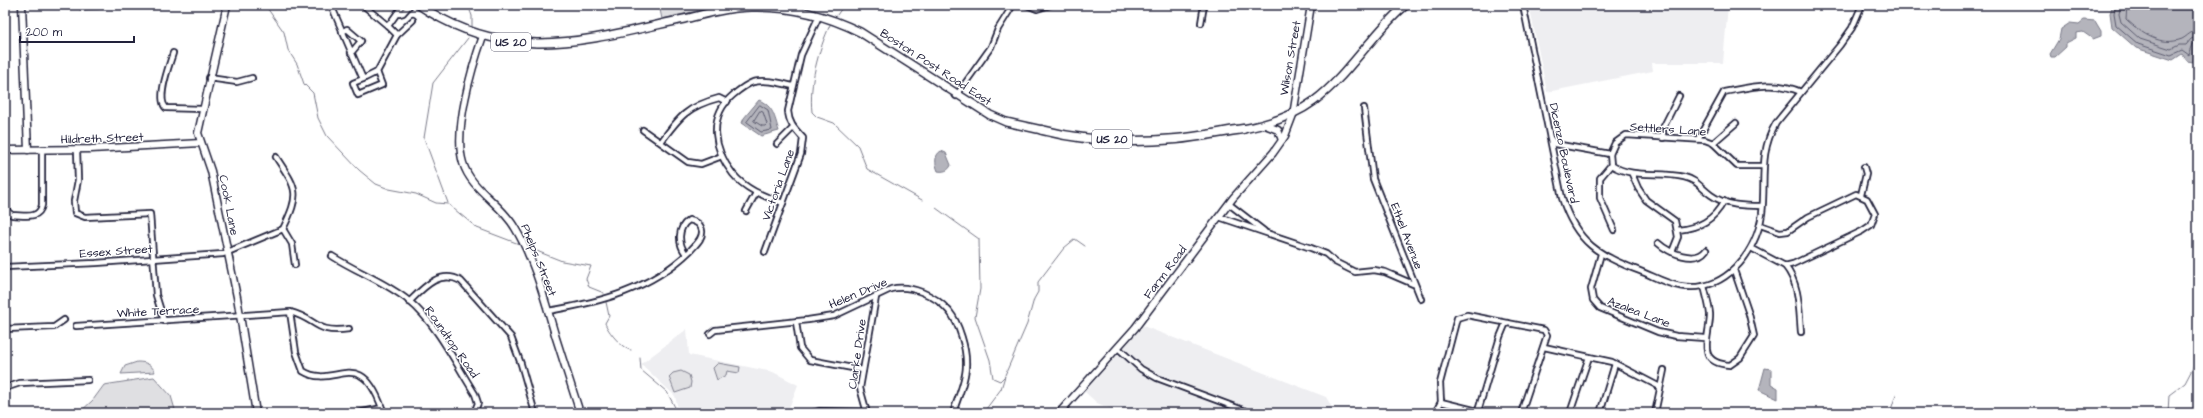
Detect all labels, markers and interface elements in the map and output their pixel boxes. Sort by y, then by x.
scale bar [20,18,134,44]
street label: Wilson Street [1276,19,1305,97]
text: 200 m [26,24,63,41]
street label: Boston Post Road East [876,25,995,110]
road number: US 20 [491,33,531,51]
street label: Dicenzo Boulevard [1545,101,1582,205]
street label: Settlers Lane [1629,118,1707,141]
street label: Hildreth Street [60,129,144,148]
road number: US 20 [1092,130,1132,148]
street label: Victoria Lane [758,147,799,223]
street label: Cook Lane [214,173,243,237]
street label: Ethel Avenue [1386,200,1427,272]
street label: Phelps Street [516,222,561,299]
street label: Essex Street [79,240,153,263]
street label: Farm Road [1140,242,1191,302]
street label: Helen Drive [826,273,890,313]
street label: Azalea Lane [1605,293,1673,332]
street label: White Terrace [116,301,200,322]
street label: Roundtop Road [420,303,483,382]
street label: Clarke Drive [844,317,871,390]

